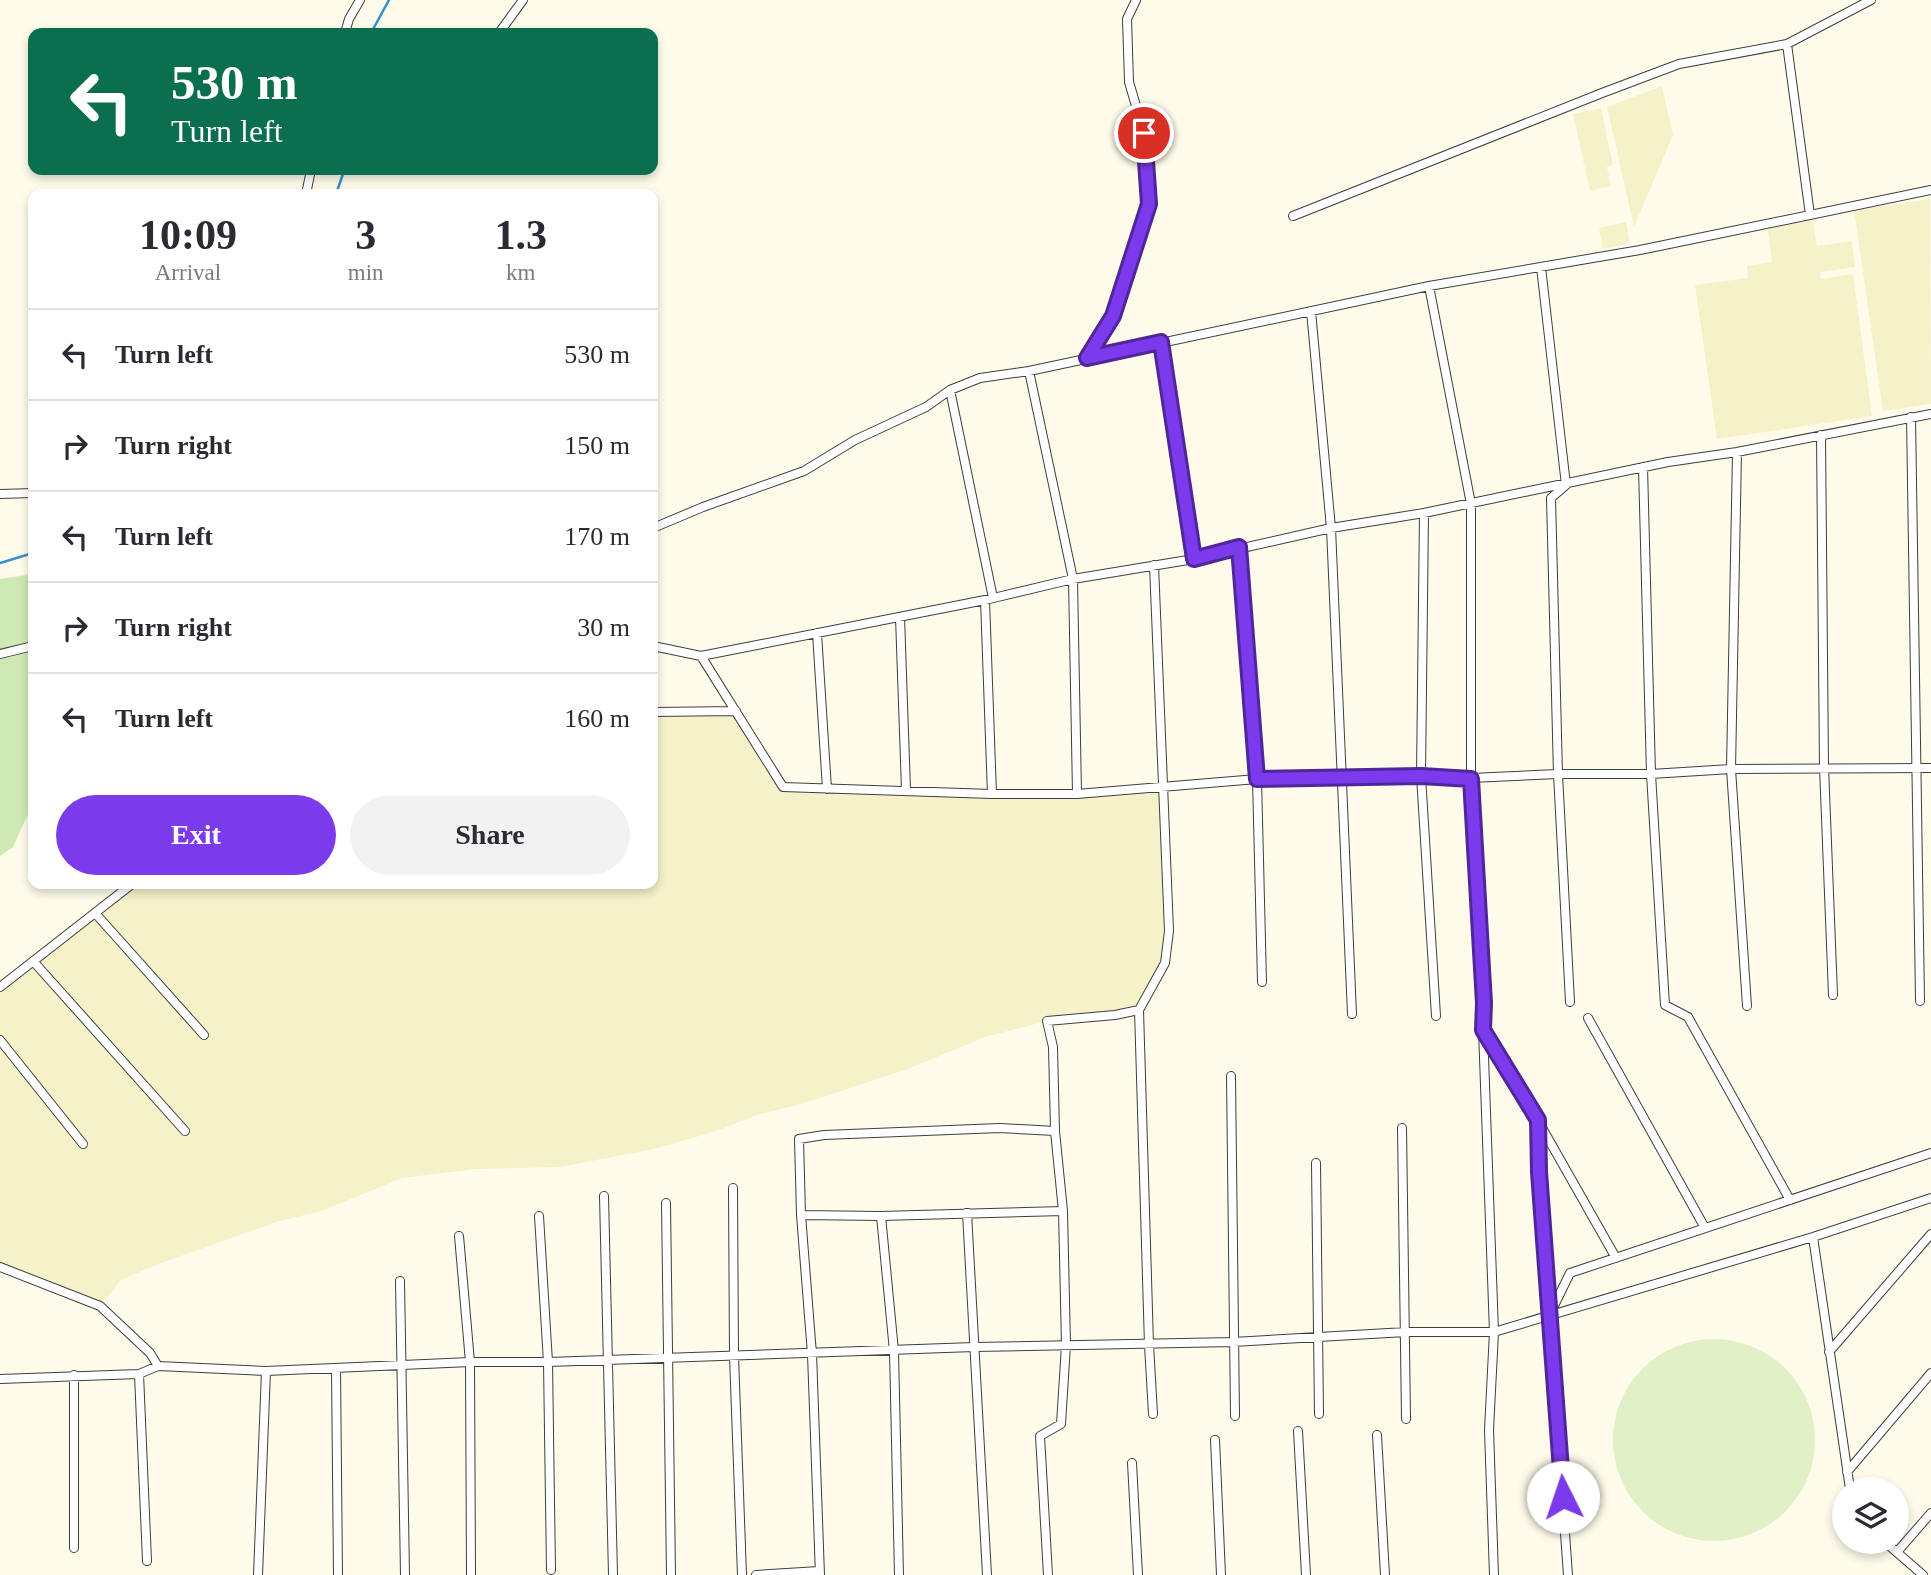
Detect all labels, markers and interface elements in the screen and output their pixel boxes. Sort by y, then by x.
text: 530 m [171,55,298,110]
icon: left [56,56,147,147]
pin [1114,103,1174,163]
text: Turn left [171,113,283,149]
icon: arrive [1125,114,1163,152]
text: 10:09 [139,212,237,258]
text: 3 [355,212,376,258]
text: 1.3 [495,212,547,258]
text: Arrival [155,260,221,285]
text: min [348,260,384,285]
text: km [506,260,535,285]
icon: left [56,336,94,374]
text: Turn left [115,340,213,369]
text: 530 m [564,340,630,369]
icon: right [56,427,94,465]
text: Turn right [115,431,232,460]
text: 150 m [564,431,630,460]
icon: left [56,518,94,556]
text: Turn left [115,522,213,551]
text: 170 m [564,522,630,551]
icon: right [56,609,94,647]
text: Turn right [115,613,232,642]
text: 30 m [577,613,630,642]
icon: left [56,700,94,738]
text: Turn left [115,704,213,733]
text: 160 m [564,704,630,733]
button: Exit [56,795,336,875]
button: Share [350,795,630,875]
position arrow [1526,1460,1600,1534]
map controls [1832,1477,1909,1554]
button: layers [1832,1477,1909,1554]

